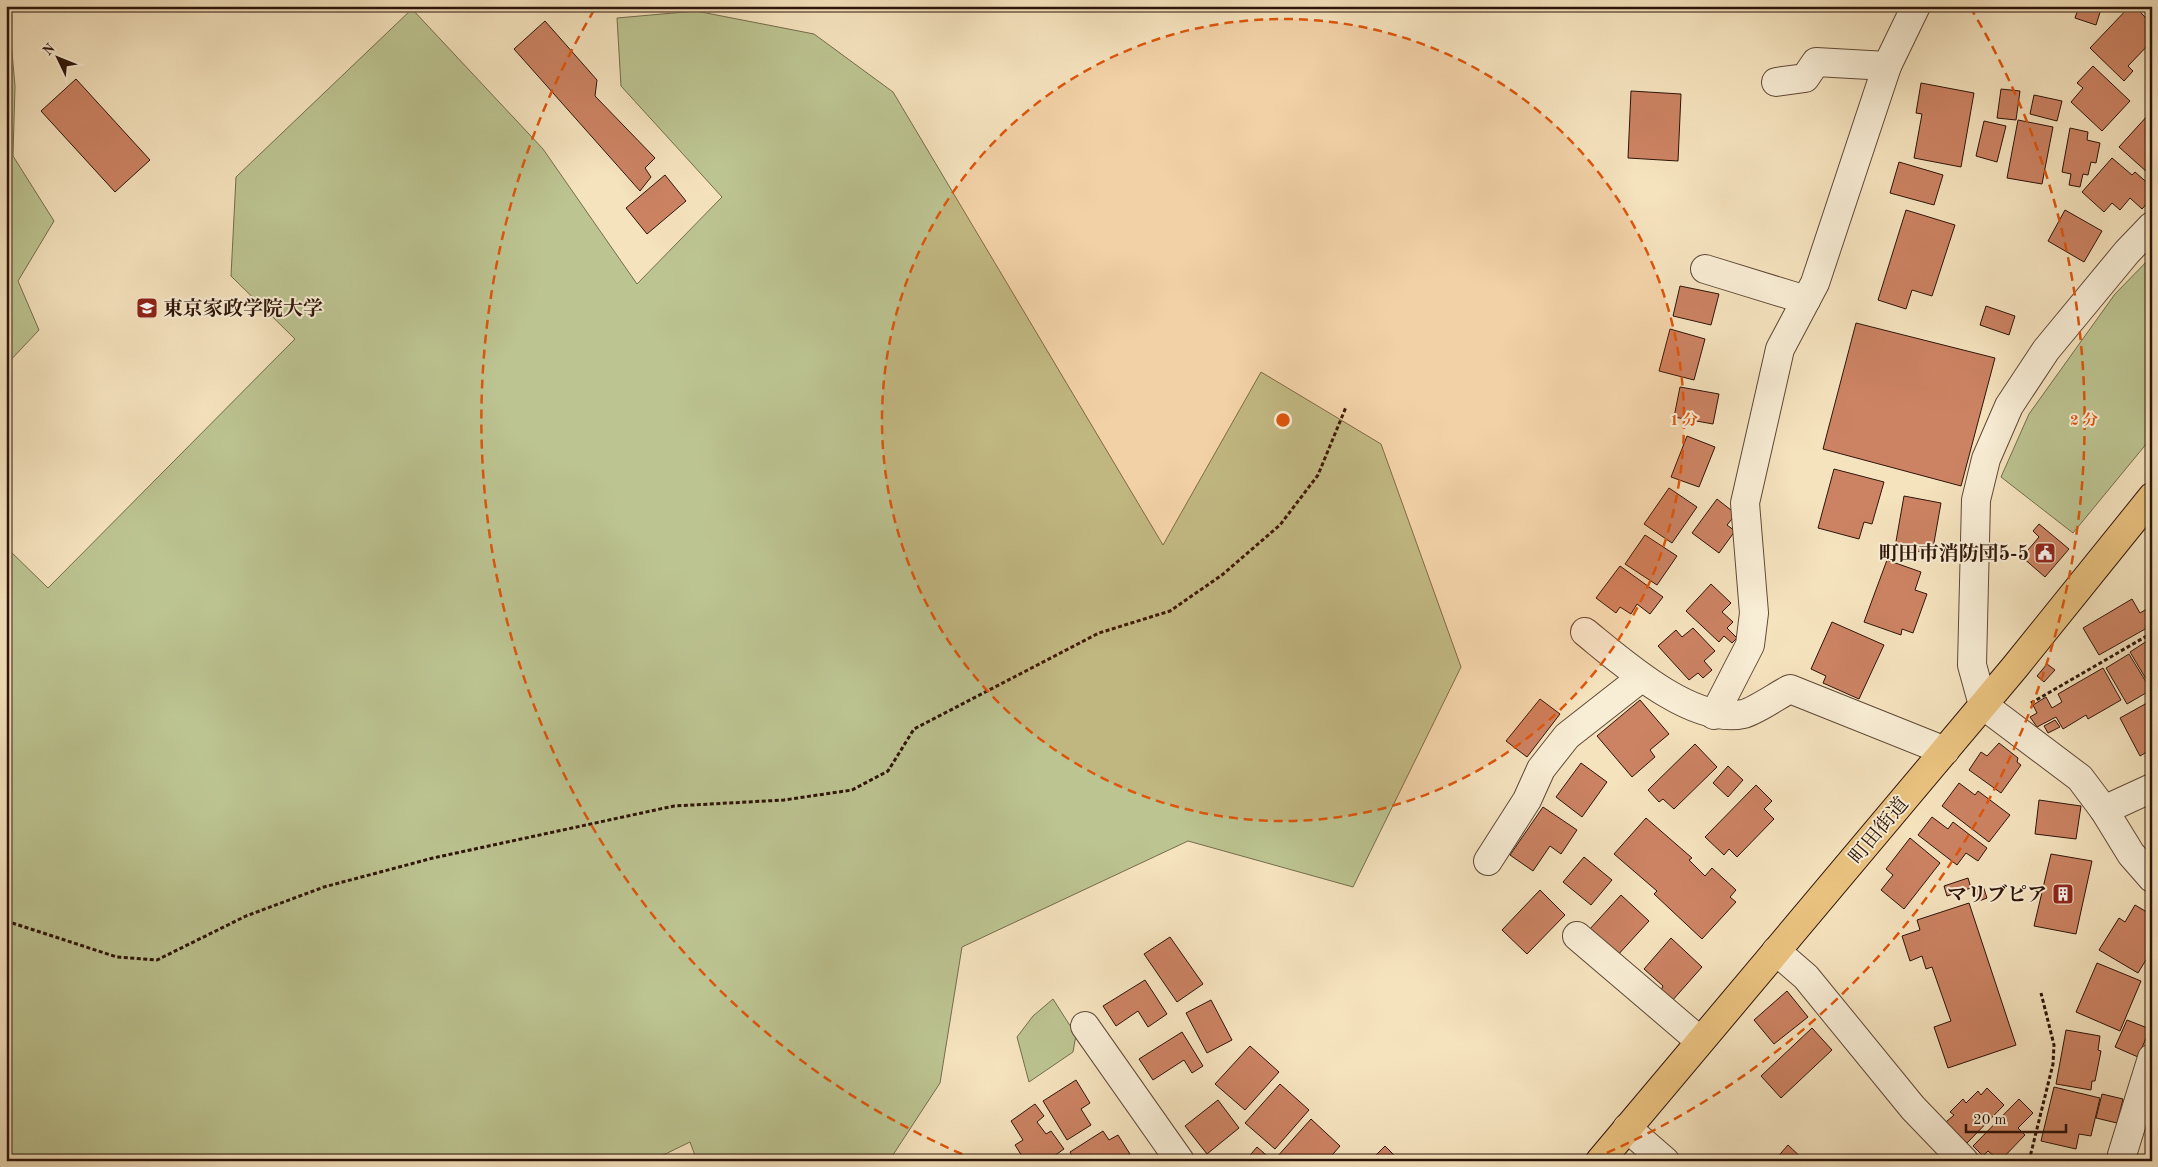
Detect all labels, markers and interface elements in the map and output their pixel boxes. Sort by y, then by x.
north arrow [32,32,82,82]
text: N [40,41,58,59]
school or university icon: 東京家政学院大学 [135,296,159,320]
place label: 東京家政学院大学 [163,298,323,320]
centre of rings [1274,411,1292,429]
text: 1 分 [1670,412,1698,429]
text: 2 分 [2070,412,2098,429]
public building icon: 町田市消防団5-5 [2033,541,2057,565]
place label: 町田市消防団5-5 [1878,543,2029,565]
street label: 町田街道 [1845,793,1913,868]
building icon: マリブピア [2051,882,2075,906]
place label: マリブピア [1947,884,2047,906]
scale bar [1966,1102,2066,1134]
text: 20 m [1973,1113,2007,1128]

